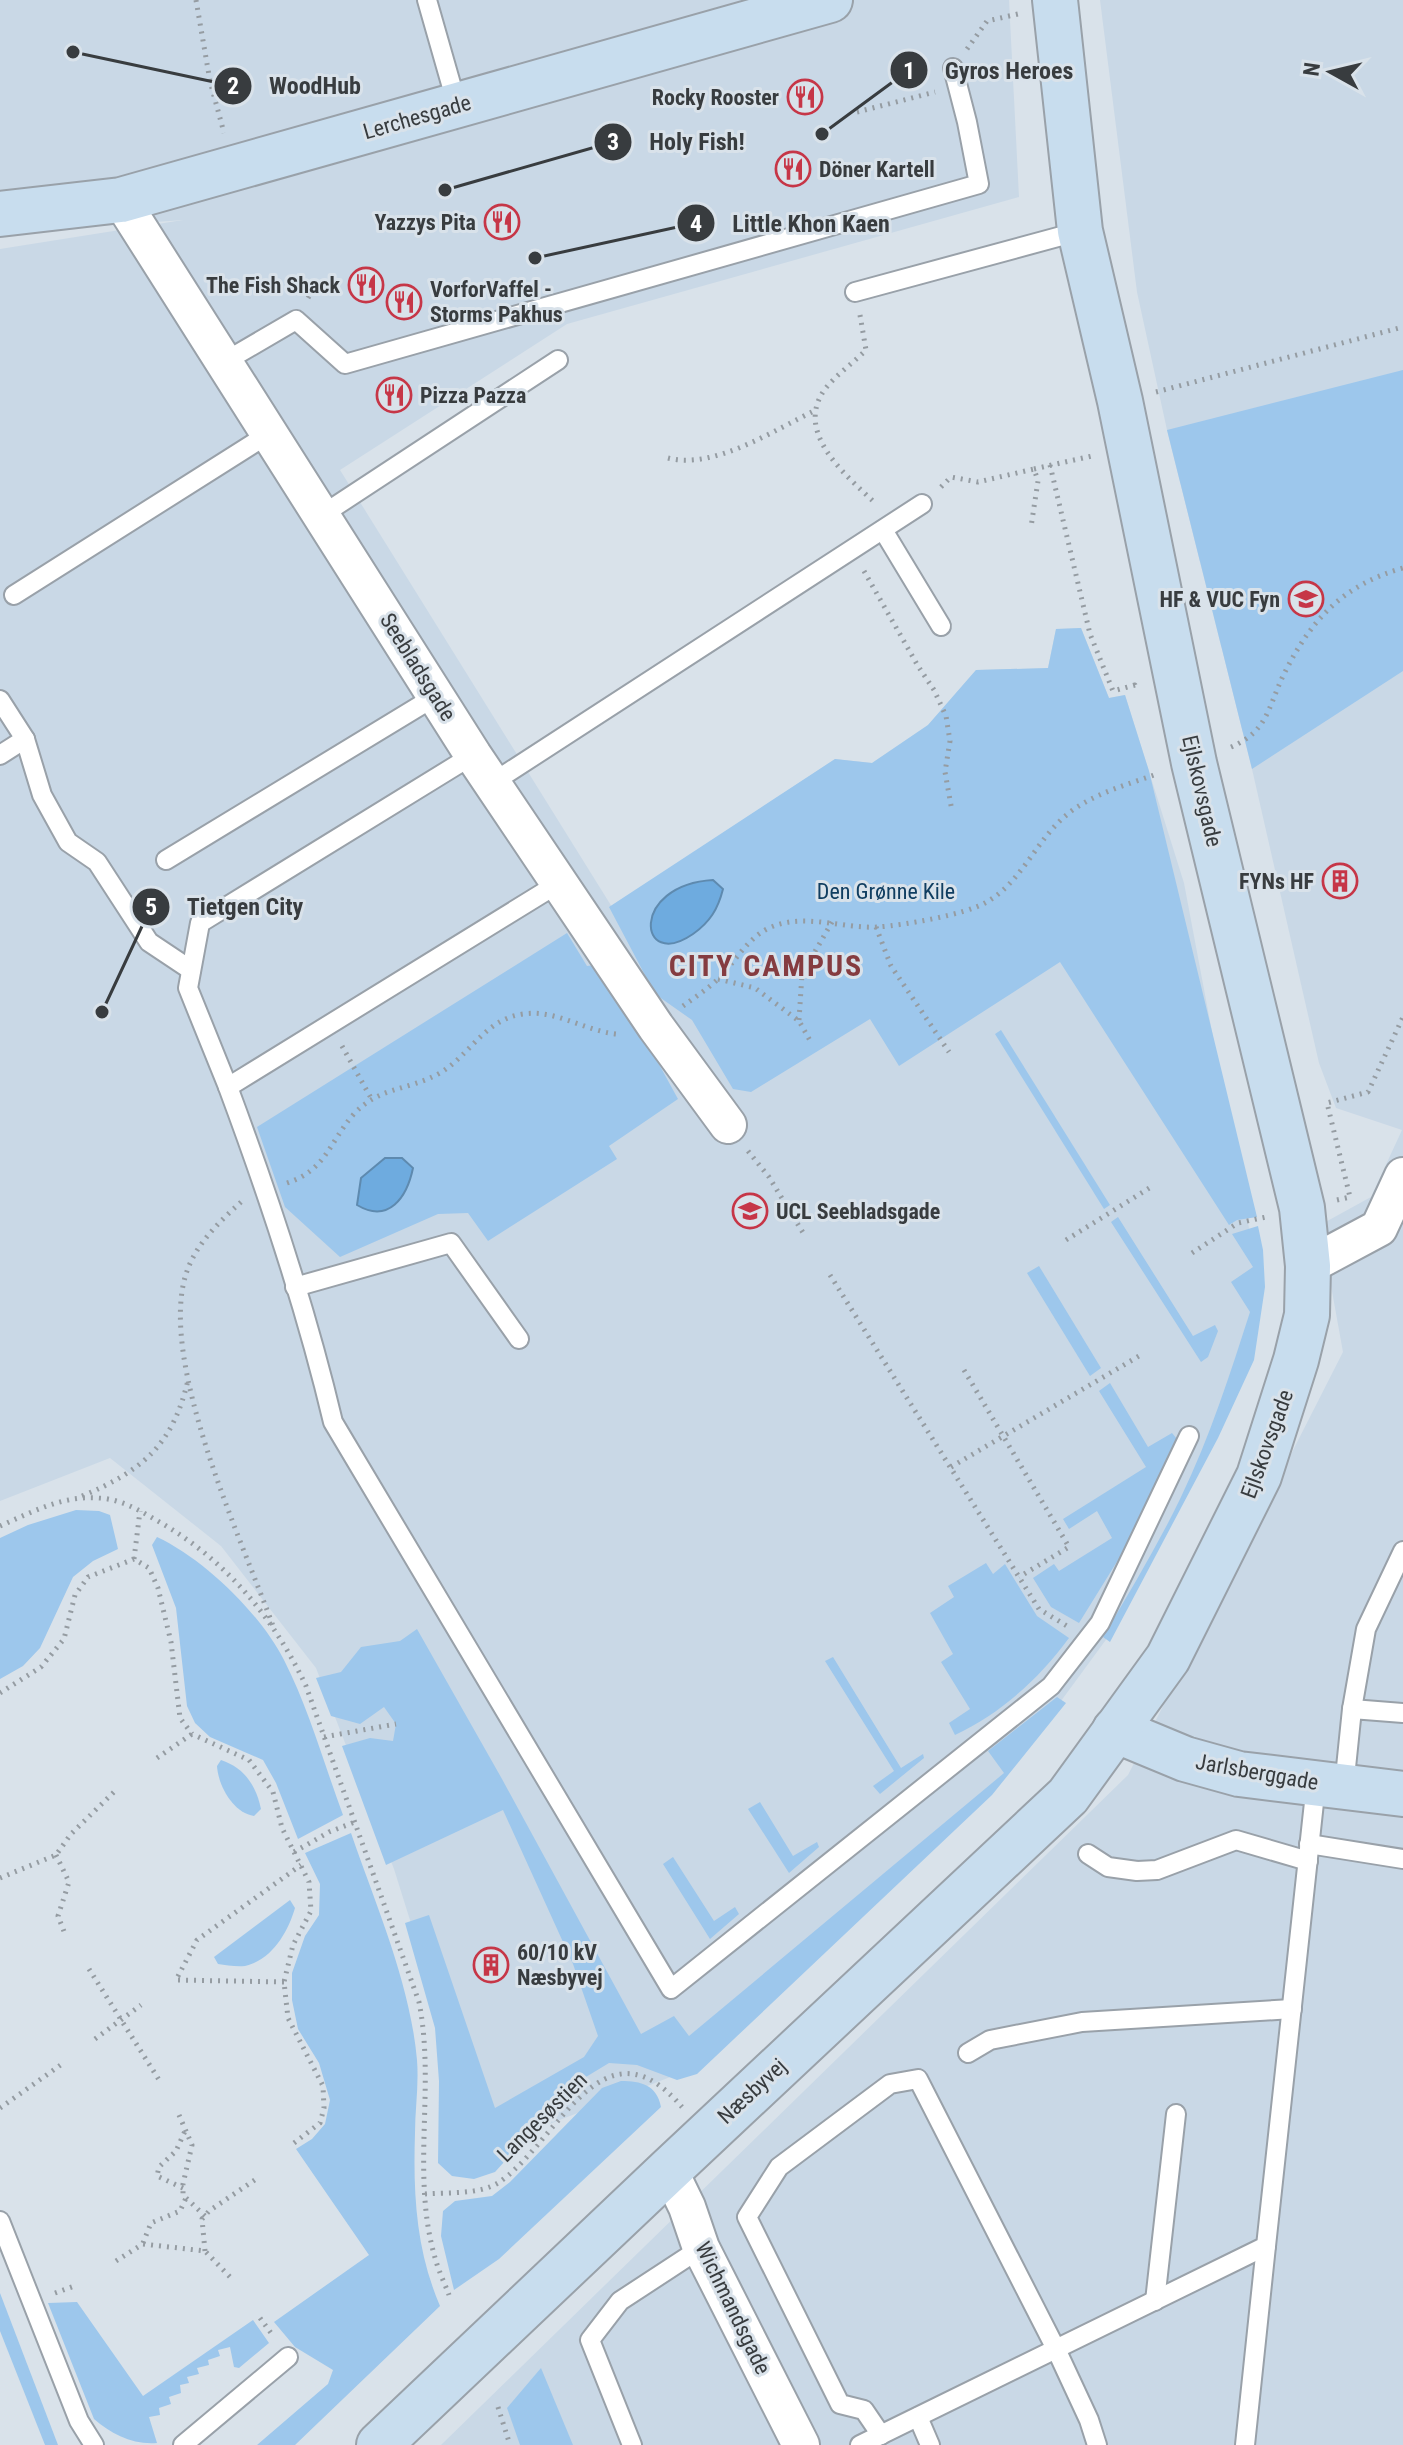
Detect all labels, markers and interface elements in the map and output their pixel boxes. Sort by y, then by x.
north arrow [1291,32,1371,112]
callout: Gyros Heroes [889,46,1090,94]
text: 1 [903,57,915,85]
text: Gyros Heroes [945,57,1073,85]
text: N [1298,61,1325,78]
callout: WoodHub [213,62,377,110]
text: 2 [227,72,239,100]
text: WoodHub [269,72,361,100]
restaurant icon: Rocky Rooster [786,78,824,116]
place label: Rocky Rooster [652,85,779,110]
street label: Lerchesgade [360,90,474,144]
callout: Holy Fish! [593,118,760,166]
text: 3 [607,128,619,156]
text: Holy Fish! [649,128,745,156]
restaurant icon: Döner Kartell [774,150,812,188]
place label: Döner Kartell [819,157,935,182]
callout: Little Khon Kaen [676,199,906,247]
restaurant icon: Yazzys Pita [483,203,521,241]
place label: Yazzys Pita [374,210,476,235]
text: 4 [690,210,702,238]
text: Little Khon Kaen [732,210,890,238]
restaurant icon: The Fish Shack [347,266,385,304]
place label: The Fish Shack [206,273,340,298]
place label: VorforVaffel - Storms Pakhus [430,277,563,327]
restaurant icon: VorforVaffel - Storms Pakhus [385,283,423,321]
restaurant icon: Pizza Pazza [375,376,413,414]
place label: Pizza Pazza [420,383,526,408]
school or university icon: HF & VUC Fyn [1287,580,1325,618]
place label: HF & VUC Fyn [1159,587,1280,612]
street label: Seebladsgade [375,609,461,725]
street label: Ejlskovsgade [1177,733,1227,849]
building icon: FYNs HF [1321,862,1359,900]
place label: FYNs HF [1239,869,1314,894]
park label: Den Grønne Kile [817,879,955,904]
callout: Tietgen City [131,883,319,931]
text: 5 [145,893,157,921]
text: Tietgen City [187,893,304,921]
district label: CITY CAMPUS [669,948,863,983]
school or university icon: UCL Seebladsgade [731,1192,769,1230]
place label: UCL Seebladsgade [776,1199,940,1224]
street label: Ejlskovsgade [1236,1386,1298,1502]
street label: Jarlsberggade [1194,1749,1320,1795]
place label: 60/10 kV Næsbyvej [517,1940,603,1990]
building icon: 60/10 kV Næsbyvej [472,1946,510,1984]
street label: Næsbyvej [713,2053,791,2129]
street label: Langesøstien [492,2067,592,2167]
street label: Wichmandsgade [690,2238,776,2378]

